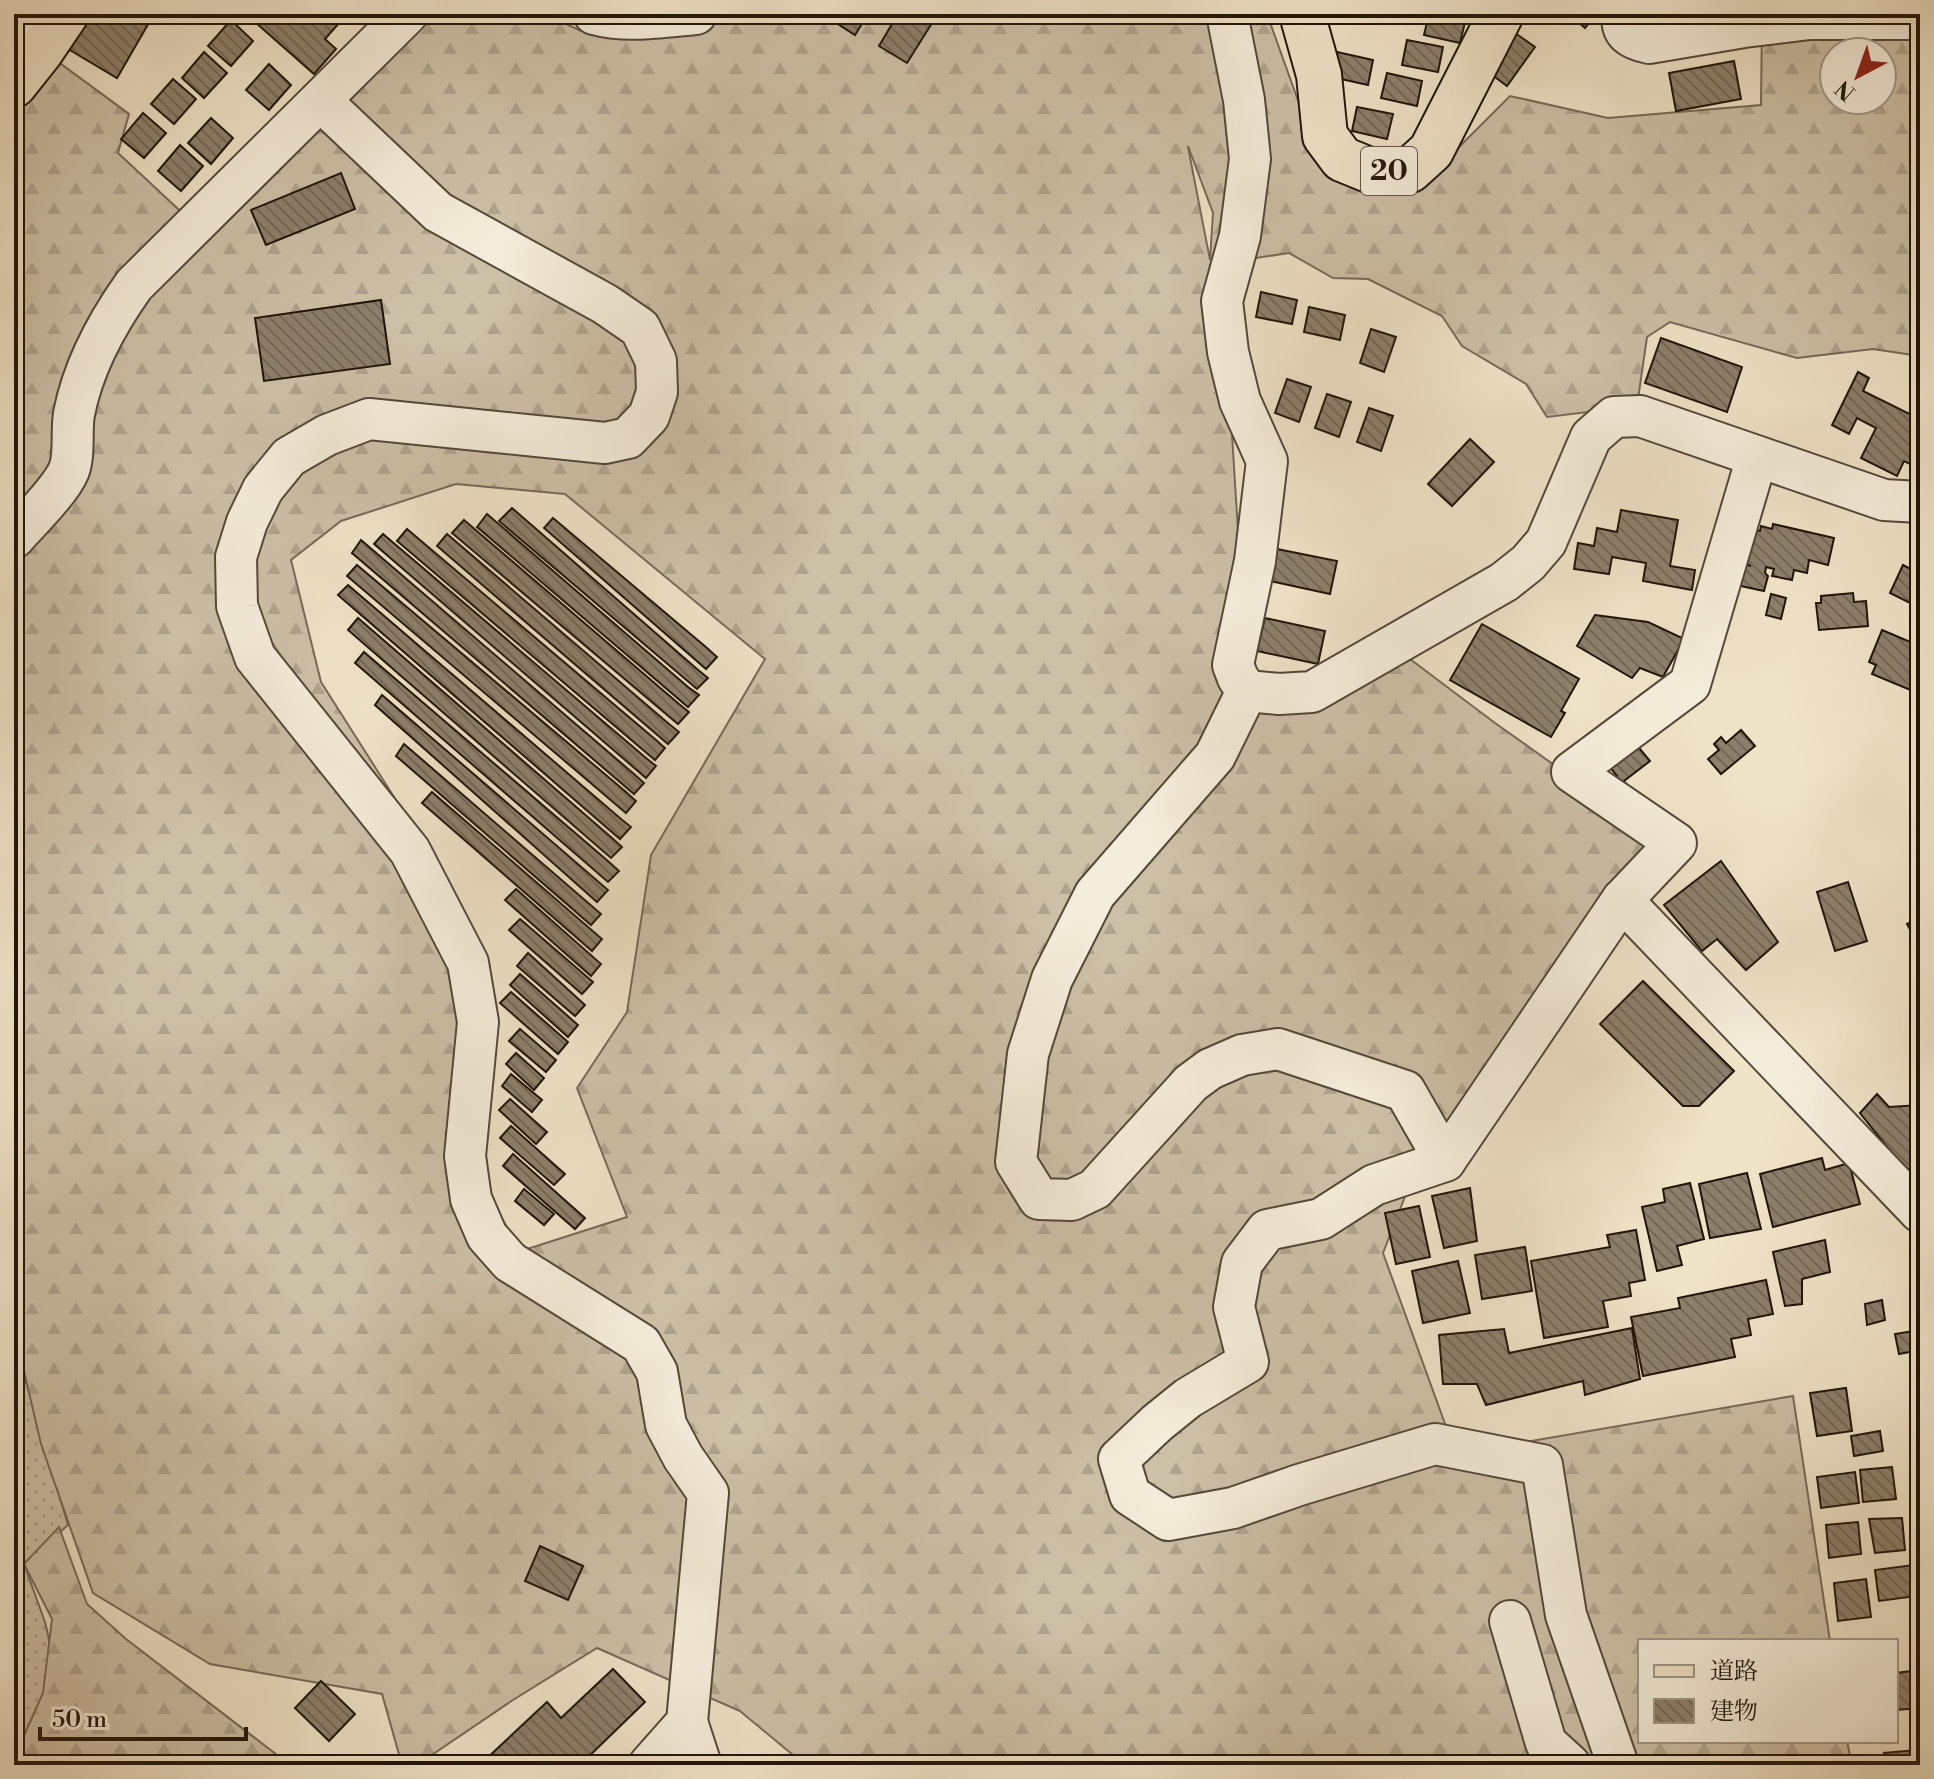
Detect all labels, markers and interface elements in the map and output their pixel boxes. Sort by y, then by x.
north arrow [1818,36,1898,116]
text: N [1830,74,1861,106]
road number: 20 [1361,147,1417,195]
legend [1638,1639,1898,1743]
text: 道路 [1710,1657,1758,1687]
scale bar [40,1691,246,1741]
text: 建物 [1710,1697,1758,1727]
text: 50 m [52,1705,107,1735]

